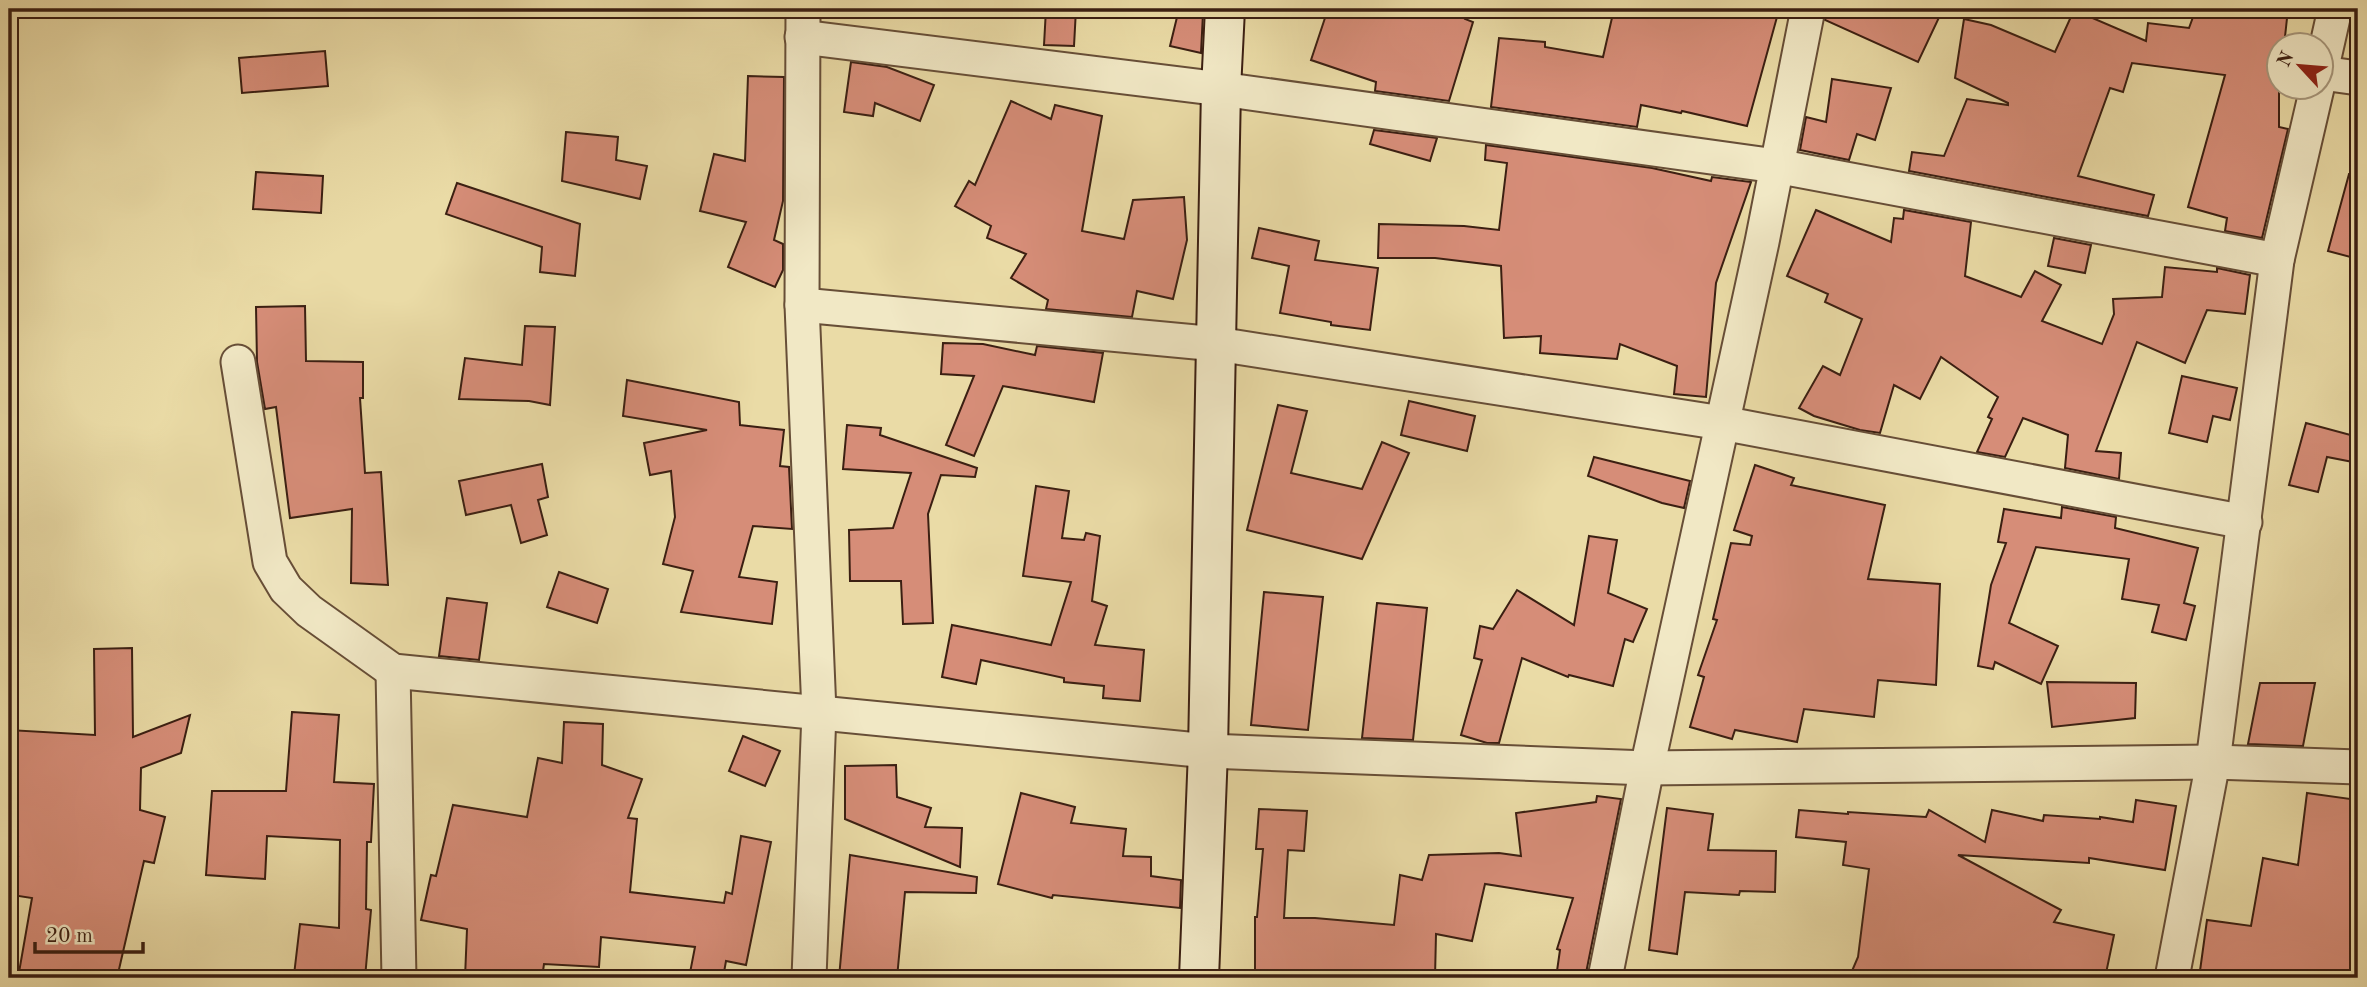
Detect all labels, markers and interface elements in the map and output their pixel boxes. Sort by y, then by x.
north arrow [2266,32,2336,102]
text: N [2275,49,2299,70]
scale bar [35,910,144,954]
text: 20 m [46,926,93,947]

